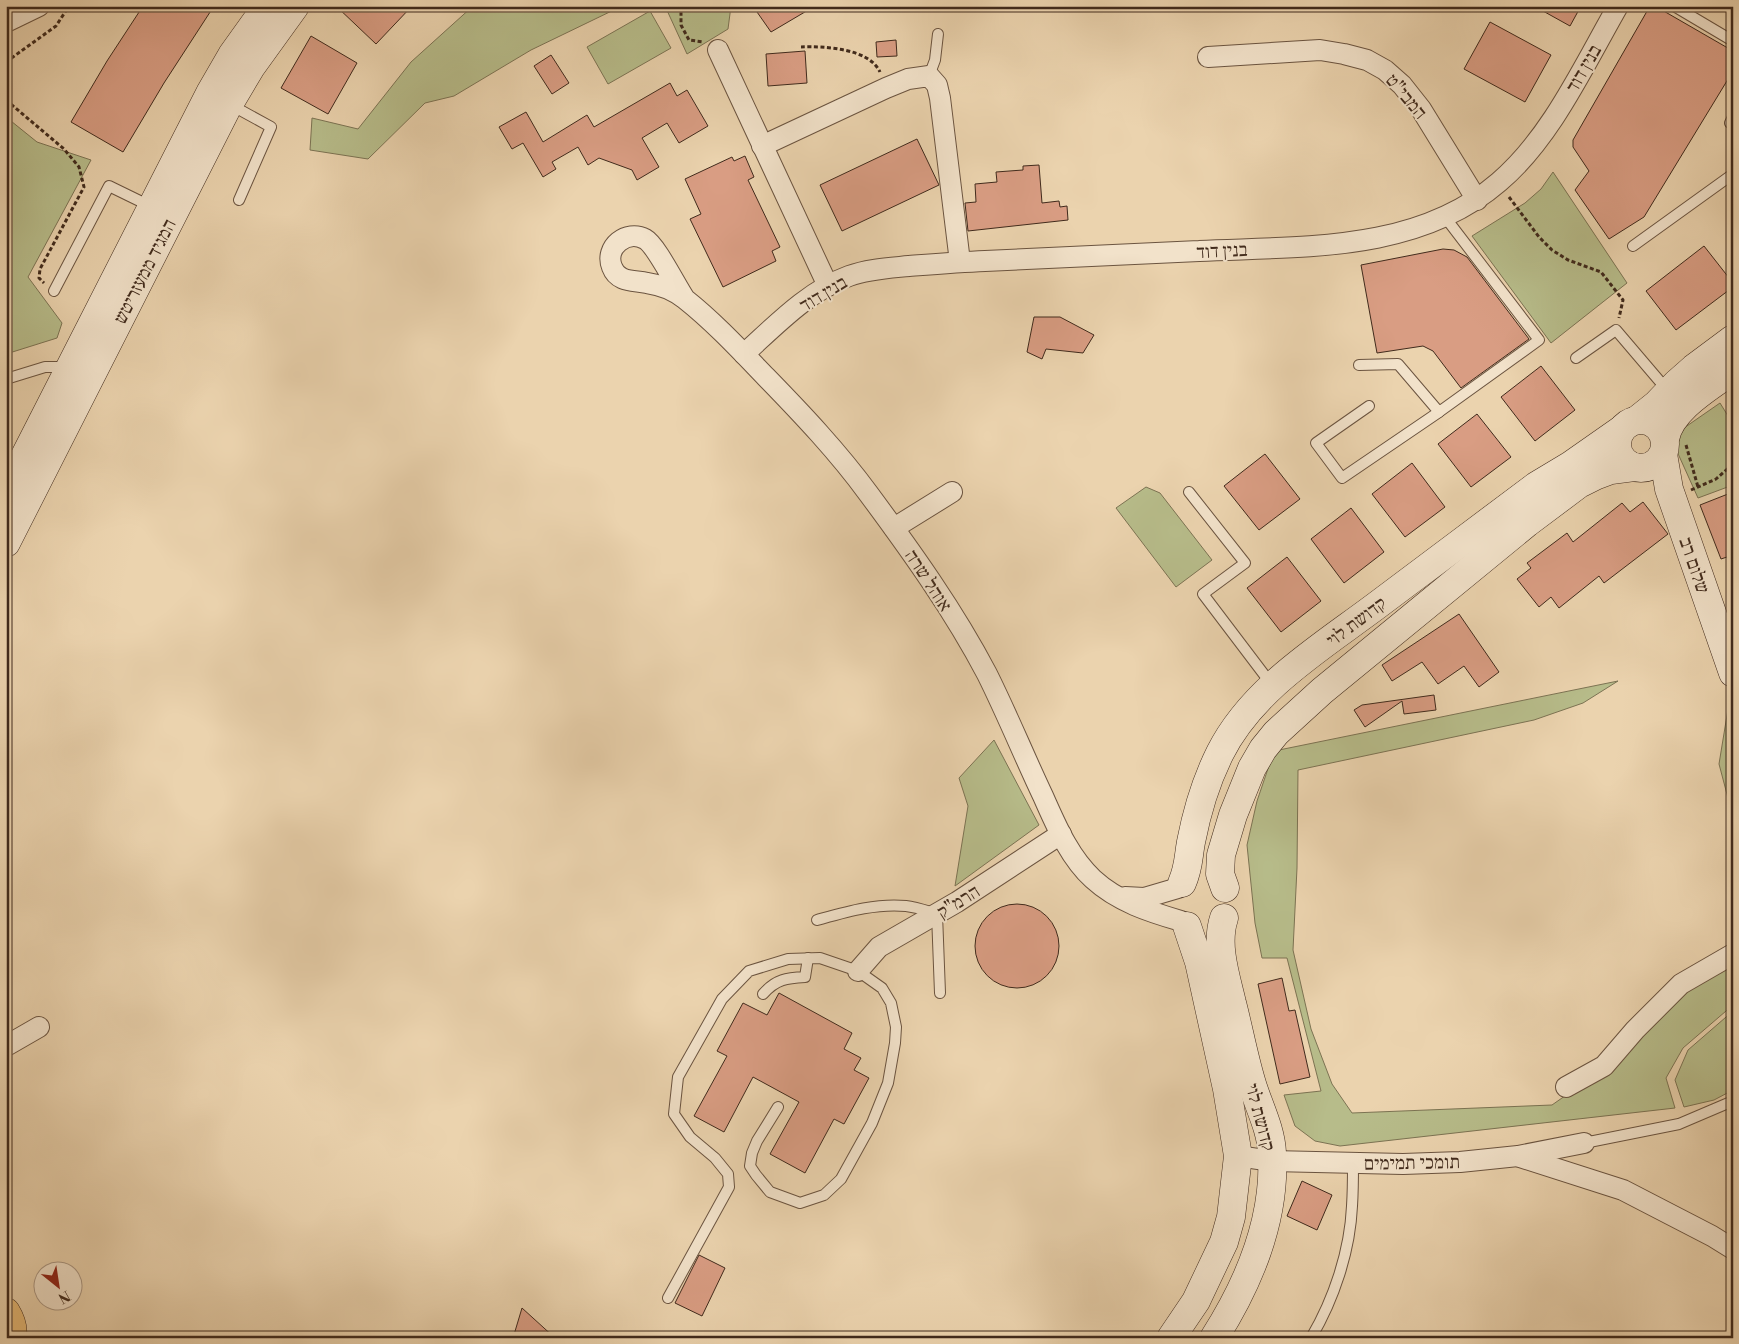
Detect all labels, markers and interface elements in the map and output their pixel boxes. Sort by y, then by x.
street label: בנין דוד [1561,40,1607,97]
street label: המבי"ט [1380,69,1432,124]
street label: המגיד ממעזריטש [108,215,182,328]
street label: בנין דוד [1196,238,1248,264]
street label: בנין דוד [795,270,852,317]
street label: שלום רב [1673,534,1715,597]
street label: אוהל שרה [899,545,957,616]
street label: קדושת לוי [1322,591,1391,652]
street label: הרמ"ק [933,879,985,924]
street label: קדושת לוי [1239,1081,1281,1154]
street label: תומכי תמימים [1364,1150,1460,1176]
north arrow [32,1262,82,1312]
text: N [55,1286,73,1307]

